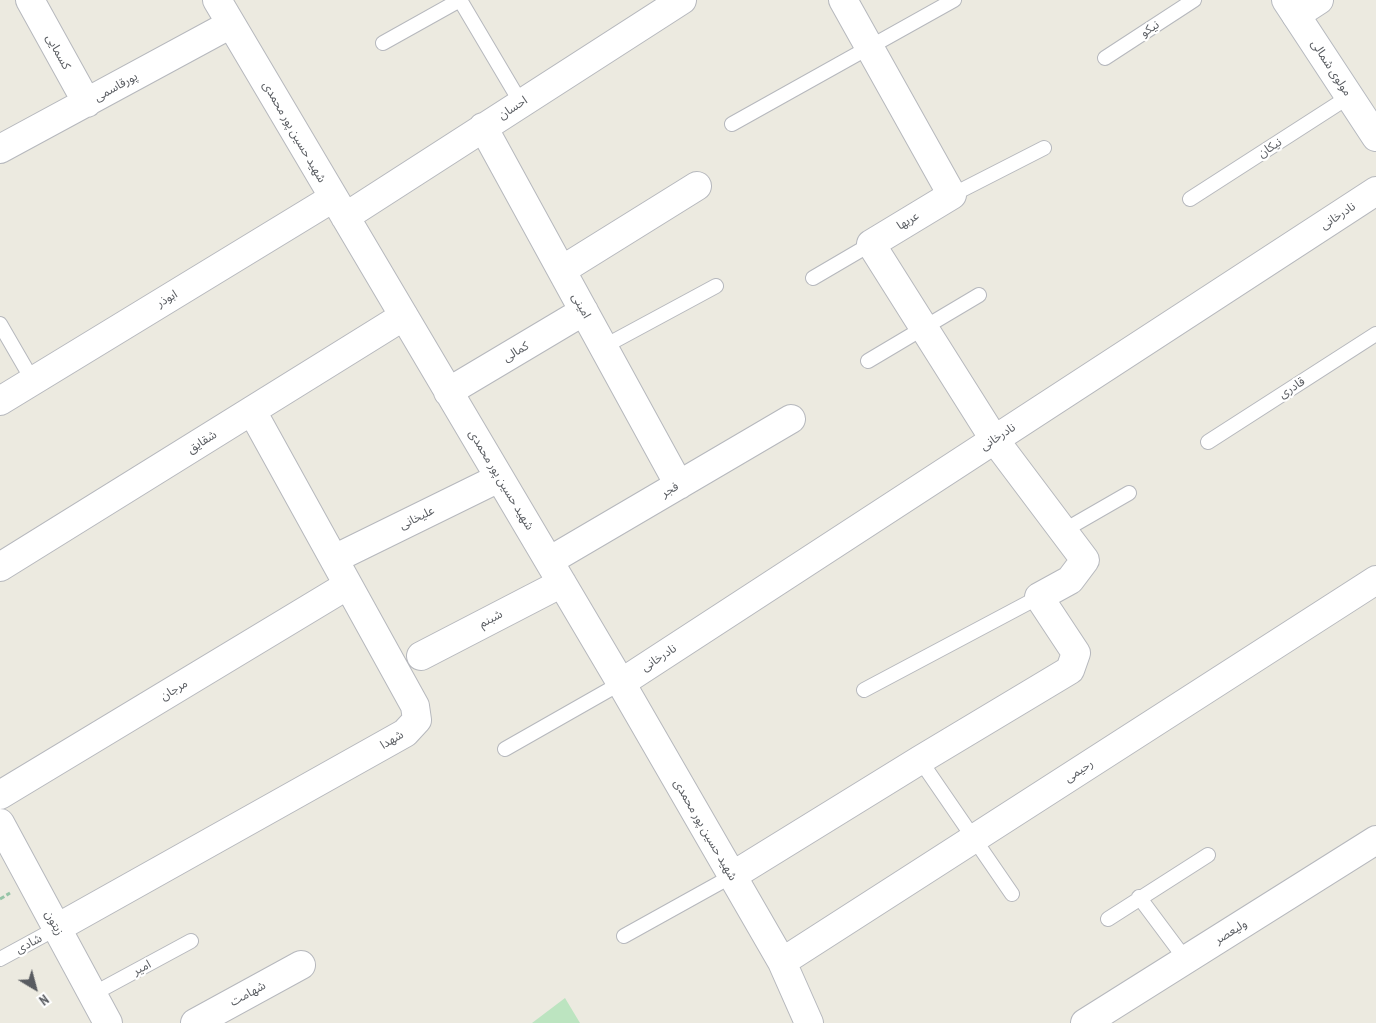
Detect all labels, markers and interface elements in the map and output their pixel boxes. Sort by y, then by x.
street label: نیکو [1138,18,1162,40]
street label: کسمایی [42,32,74,72]
street label: مولوی شمالی [1307,37,1355,99]
street label: پورقاسمی [92,69,140,105]
street label: شهید حسین پور محمدی [259,79,329,185]
street label: احسان [496,93,530,123]
street label: نیکان [1255,135,1285,161]
street label: نادرخانی [1318,199,1358,233]
street label: عربها [894,209,922,233]
street label: ابوذر [154,287,180,311]
street label: امینی [568,291,594,321]
street label: کمالی [501,339,531,365]
street label: قادری [1276,374,1308,402]
street label: نادرخانی [978,420,1018,454]
street label: شقایق [185,427,219,457]
street label: شهید حسین پور محمدی [465,427,537,533]
street label: فجر [659,479,681,501]
street label: علیخانی [397,503,437,533]
street label: شبنم [477,607,505,631]
street label: نادرخانی [639,641,679,675]
street label: مرجان [158,676,190,704]
street label: شهدا [378,727,406,753]
street label: رحیمی [1062,756,1096,786]
street label: شهید حسین پور محمدی [670,777,740,883]
street label: زیتون [42,908,66,938]
street label: ولیعصر [1212,917,1250,947]
street label: شادی [13,931,45,957]
street label: امیر [131,957,153,979]
north arrow [10,963,60,1013]
street label: شهامت [228,978,268,1010]
text: N [36,991,52,1009]

